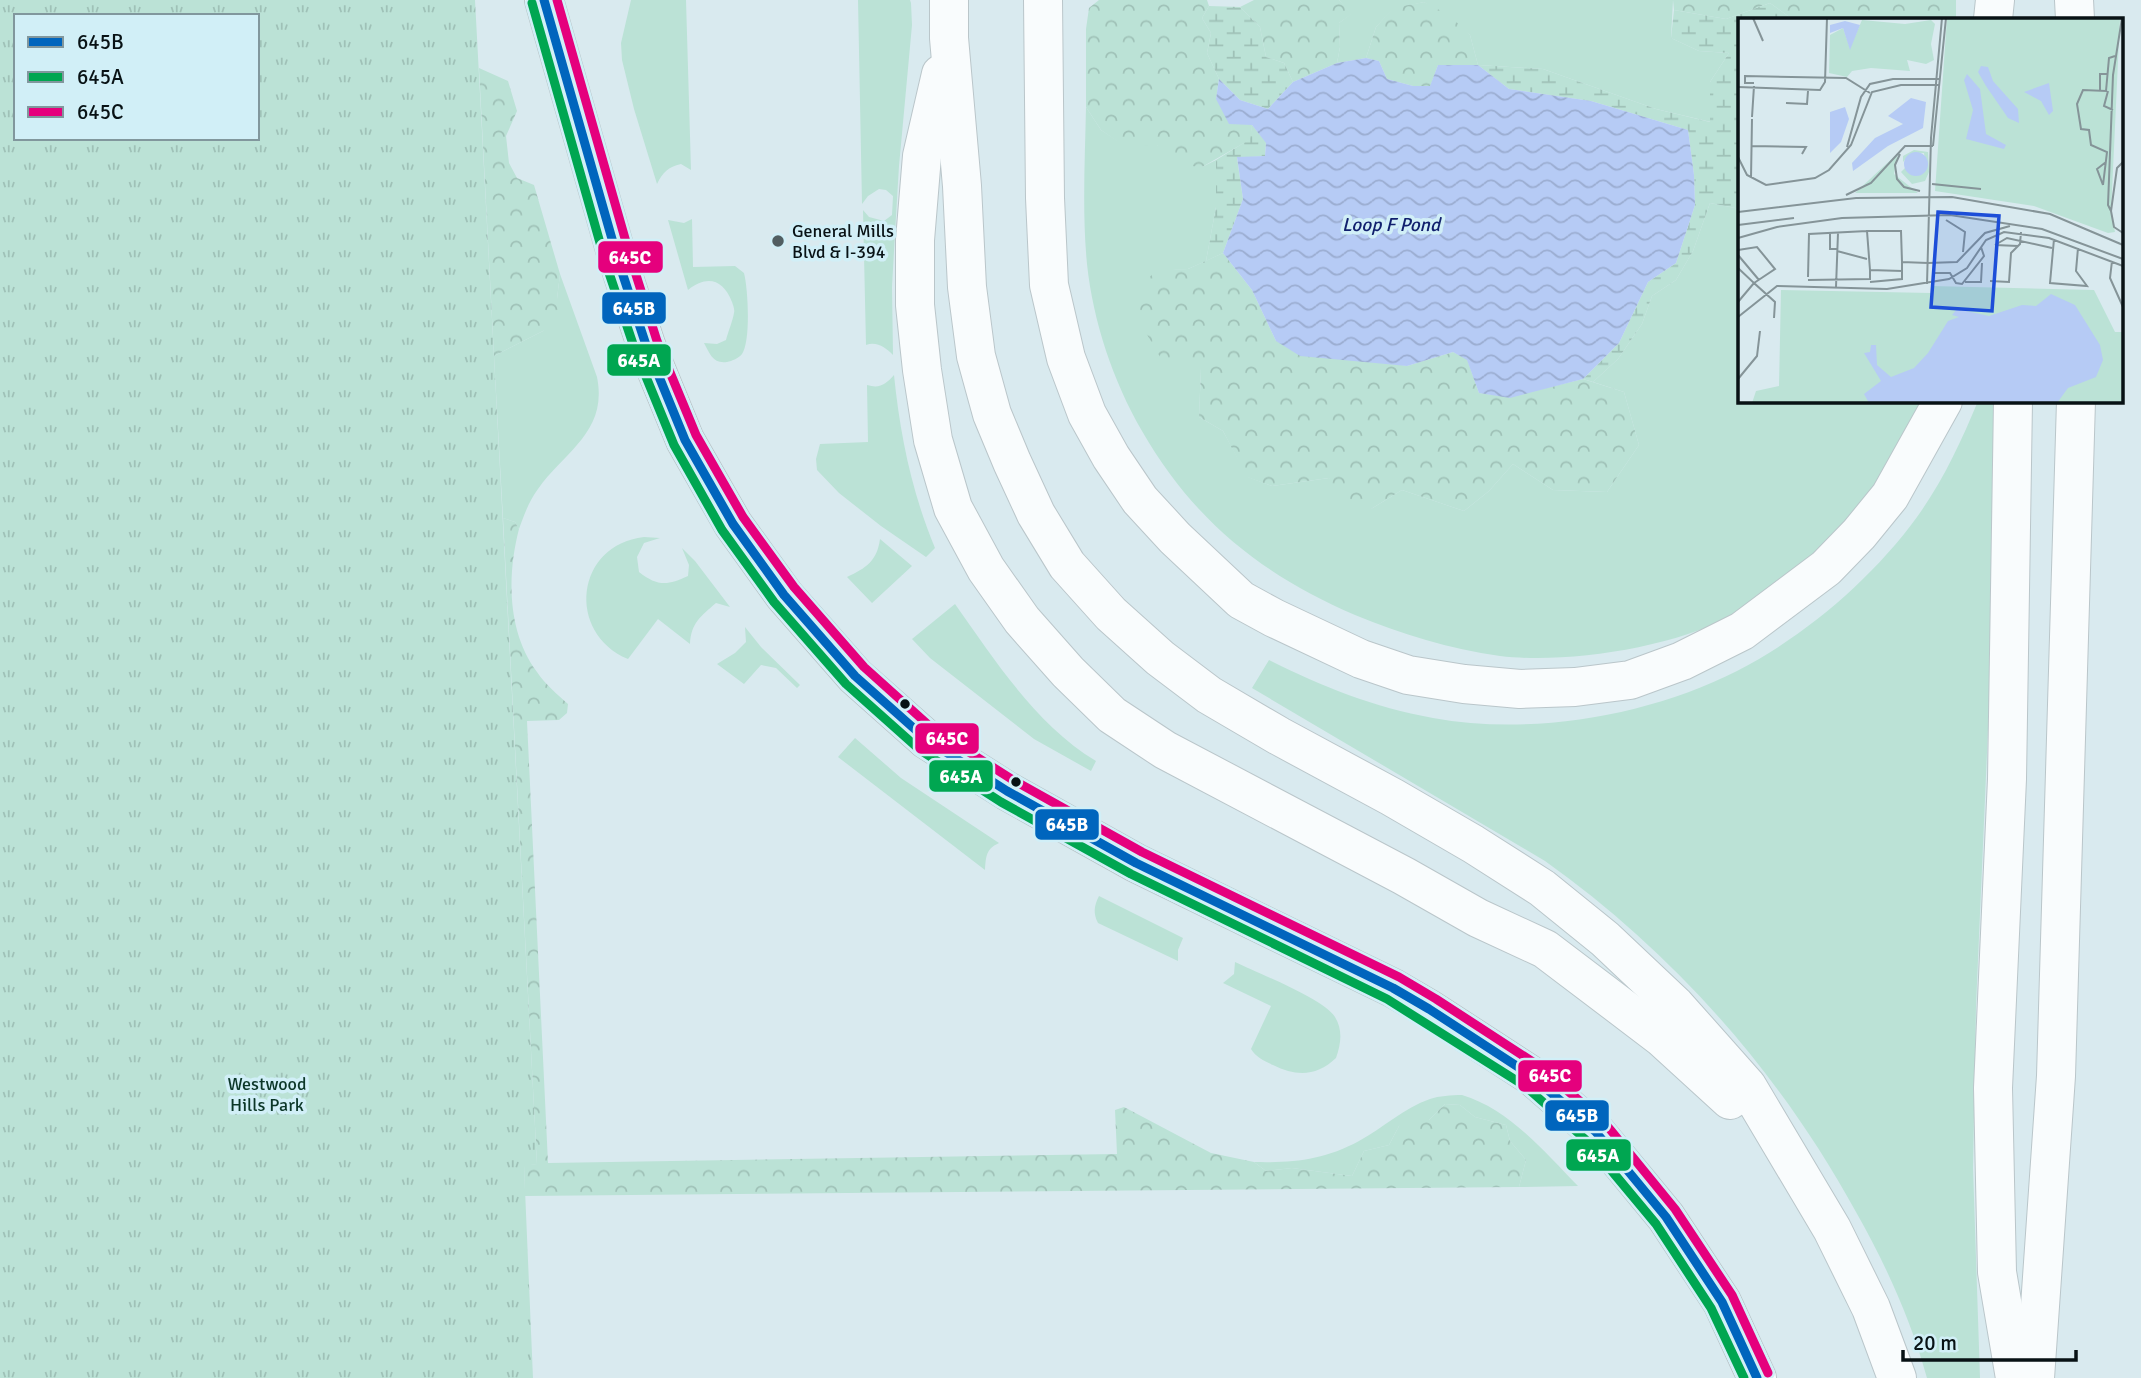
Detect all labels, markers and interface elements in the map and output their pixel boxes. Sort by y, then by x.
legend [14,14,259,140]
inset map [1738,18,2124,402]
text: 645B [77,29,124,55]
text: 645A [77,64,124,90]
text: 645C [77,99,124,125]
water label: Loop F Pond [1342,213,1442,237]
place label: General Mills Blvd & I-394 [792,220,894,263]
marker: General Mills Blvd & I-394 [770,233,786,249]
line badge: 645C [597,240,664,274]
text: 645C [609,246,652,270]
line badge: 645B [601,291,667,325]
text: 645B [613,297,656,321]
line badge: 645A [606,343,672,377]
text: 645A [618,349,660,373]
unlabelled marker [898,697,912,711]
line badge: 645C [914,722,980,755]
text: 645C [926,727,969,751]
line badge: 645A [928,759,994,793]
text: 645A [940,765,982,789]
unlabelled marker [1009,775,1023,789]
line badge: 645B [1034,808,1100,841]
text: 645B [1046,813,1089,837]
line badge: 645C [1517,1059,1583,1093]
text: 645C [1529,1064,1572,1088]
park label: Westwood Hills Park [228,1073,306,1116]
line badge: 645B [1544,1099,1610,1132]
text: 645B [1556,1104,1599,1128]
line badge: 645A [1565,1138,1632,1172]
text: 645A [1577,1144,1619,1168]
scale bar [1903,1318,2076,1362]
text: 20 m [1913,1330,1957,1356]

